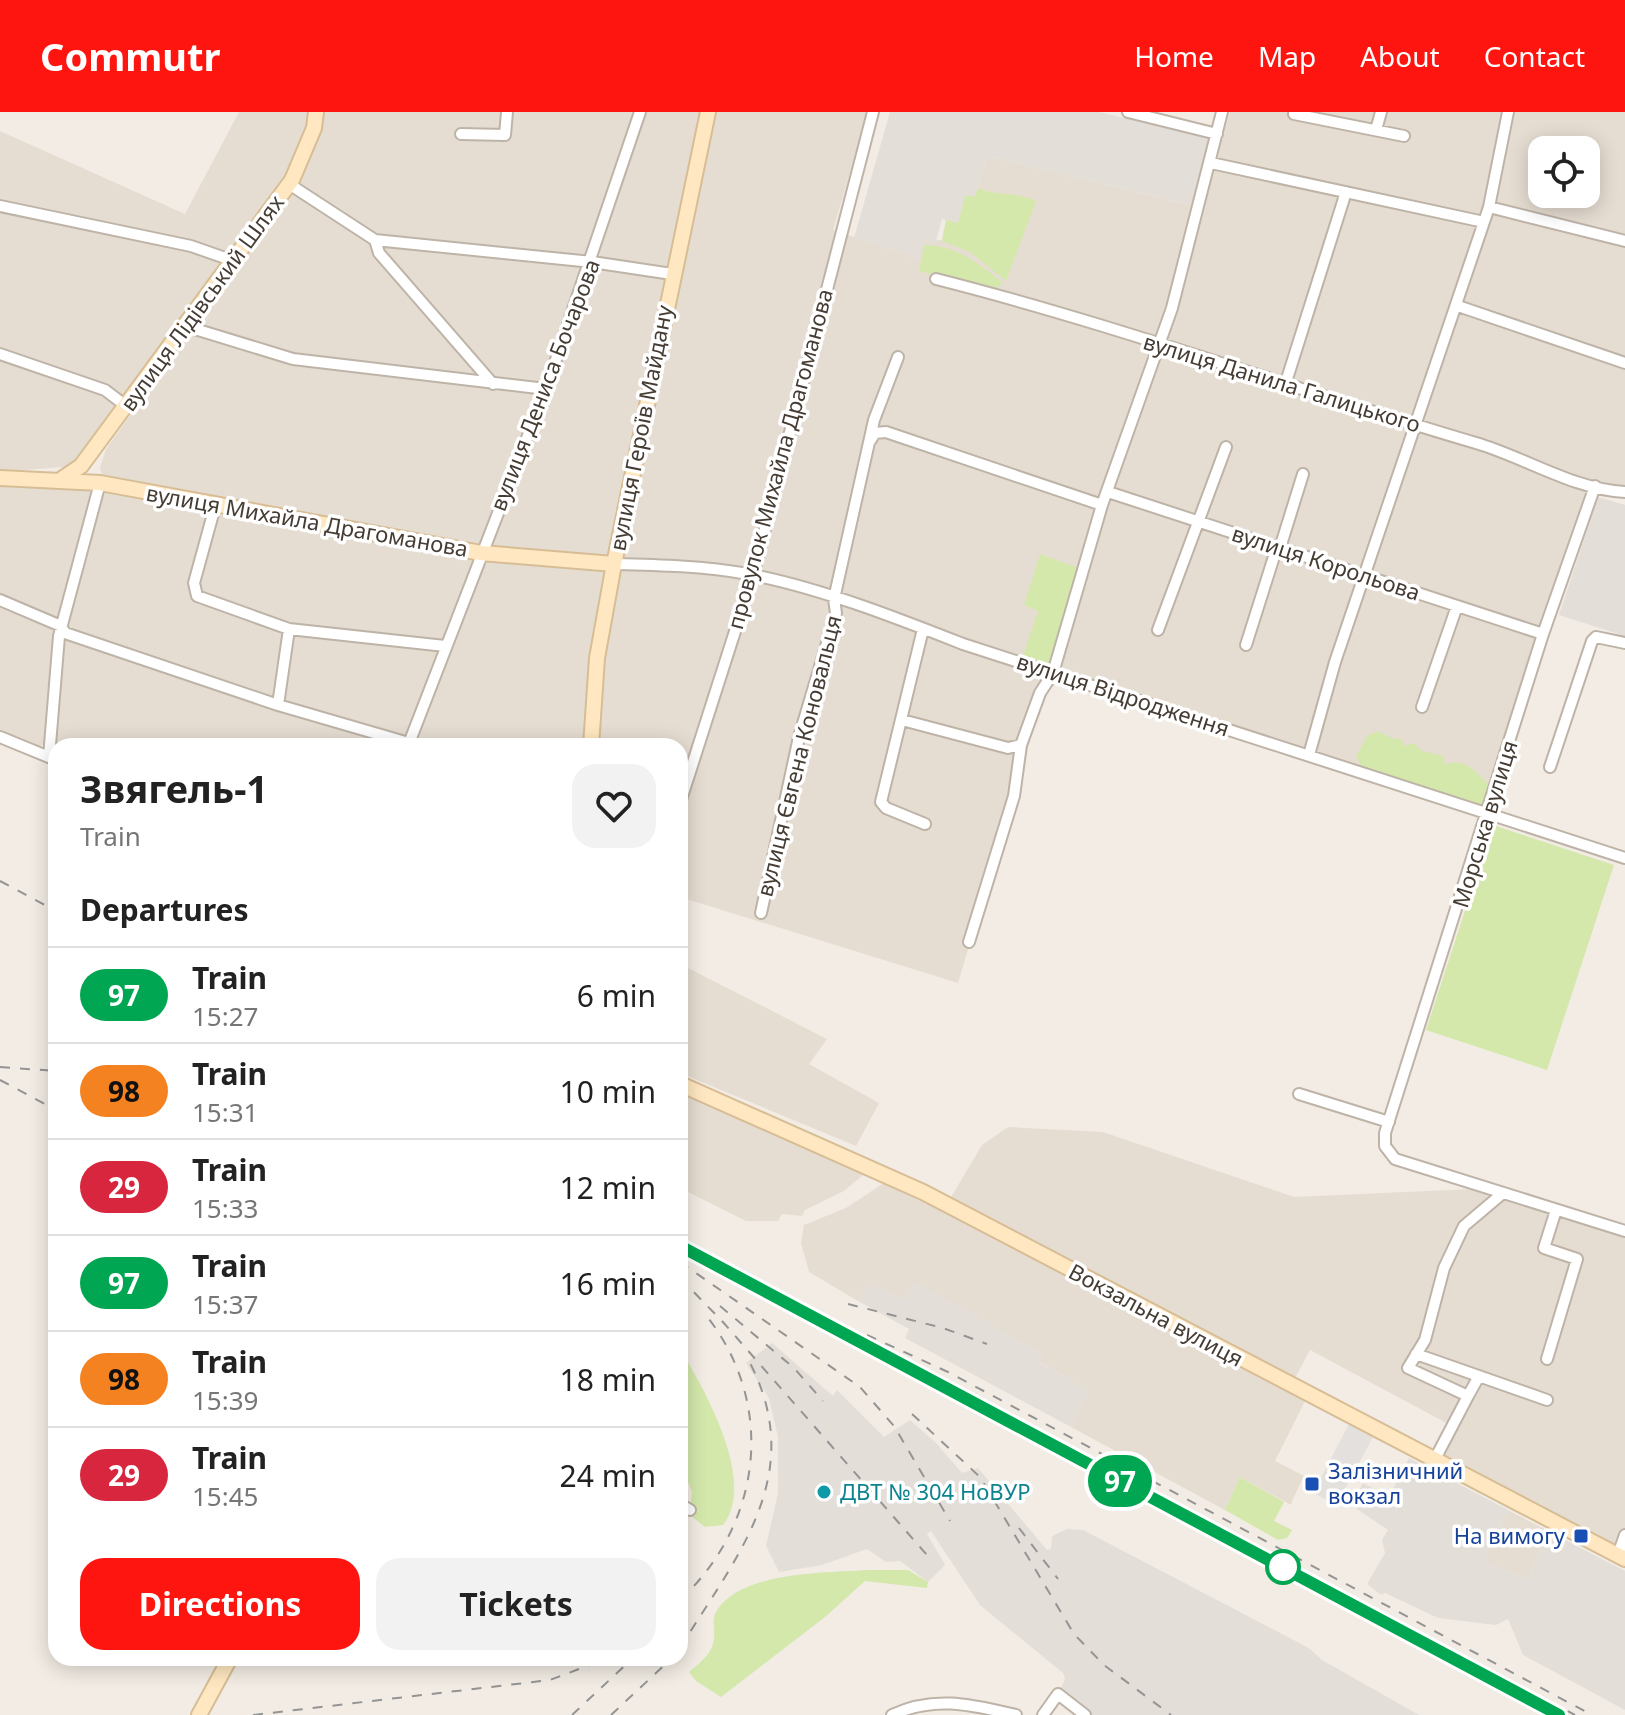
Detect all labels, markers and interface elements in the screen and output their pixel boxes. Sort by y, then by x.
text: Commutr [40,30,220,82]
text: Home [1134,37,1214,75]
text: Map [1258,37,1316,75]
text: About [1360,37,1440,75]
text: Contact [1484,37,1585,75]
map controls [1528,136,1600,208]
button: locate [1528,136,1600,208]
street label: вулиця Лідівський Шлях [113,188,290,417]
street label: вулиця Дениса Бочарова [482,254,606,515]
street label: провулок Михайла Драгоманова [719,285,839,632]
street label: вулиця Героїв Майдану [601,302,679,553]
street label: вулиця Данила Галицького [1140,326,1425,439]
street label: вулиця Михайла Драгоманова [144,477,471,563]
street label: вулиця Корольова [1228,517,1424,607]
street label: вулиця Євгена Коновальця [749,612,848,900]
street label: вулиця Відродження [1013,646,1233,743]
street label: Морська вулиця [1444,736,1524,911]
text: Звягель-1 [80,762,268,814]
button: heart [572,764,656,848]
text: Train [80,818,141,854]
text: Departures [80,889,249,930]
text: Train [192,957,267,998]
text: 6 min [577,975,656,1016]
text: 97 [108,976,140,1014]
text: 15:27 [192,998,258,1034]
text: Train [192,1053,267,1094]
text: 10 min [560,1071,656,1112]
text: 98 [108,1072,140,1110]
text: 15:31 [192,1094,258,1130]
text: Train [192,1149,267,1190]
text: 12 min [560,1167,656,1208]
text: 29 [108,1168,140,1206]
text: 15:33 [192,1190,258,1226]
text: Train [192,1245,267,1286]
street label: Вокзальна вулиця [1064,1255,1249,1373]
text: 16 min [560,1263,656,1304]
text: 97 [108,1264,140,1302]
text: 15:37 [192,1286,258,1322]
text: Train [192,1341,267,1382]
text: 18 min [560,1359,656,1400]
text: 98 [108,1360,140,1398]
text: 15:39 [192,1382,258,1418]
text: Train [192,1437,267,1478]
text: 24 min [560,1455,656,1496]
line badge: 97 [1084,1455,1156,1507]
place label: Залізничний вокзал [1328,1455,1463,1510]
text: 29 [108,1456,140,1494]
text: 97 [1104,1462,1136,1500]
marker: Залізничний вокзал [1303,1475,1321,1493]
place label: ДВТ № 304 НоВУР [840,1476,1031,1506]
text: 15:45 [192,1478,258,1514]
marker: ДВТ № 304 НоВУР [815,1483,833,1501]
place label: На вимогу [1454,1520,1566,1550]
marker: На вимогу [1572,1527,1590,1545]
unlabelled marker [1266,1550,1300,1584]
button: Directions [80,1558,360,1650]
button: Tickets [376,1558,656,1650]

